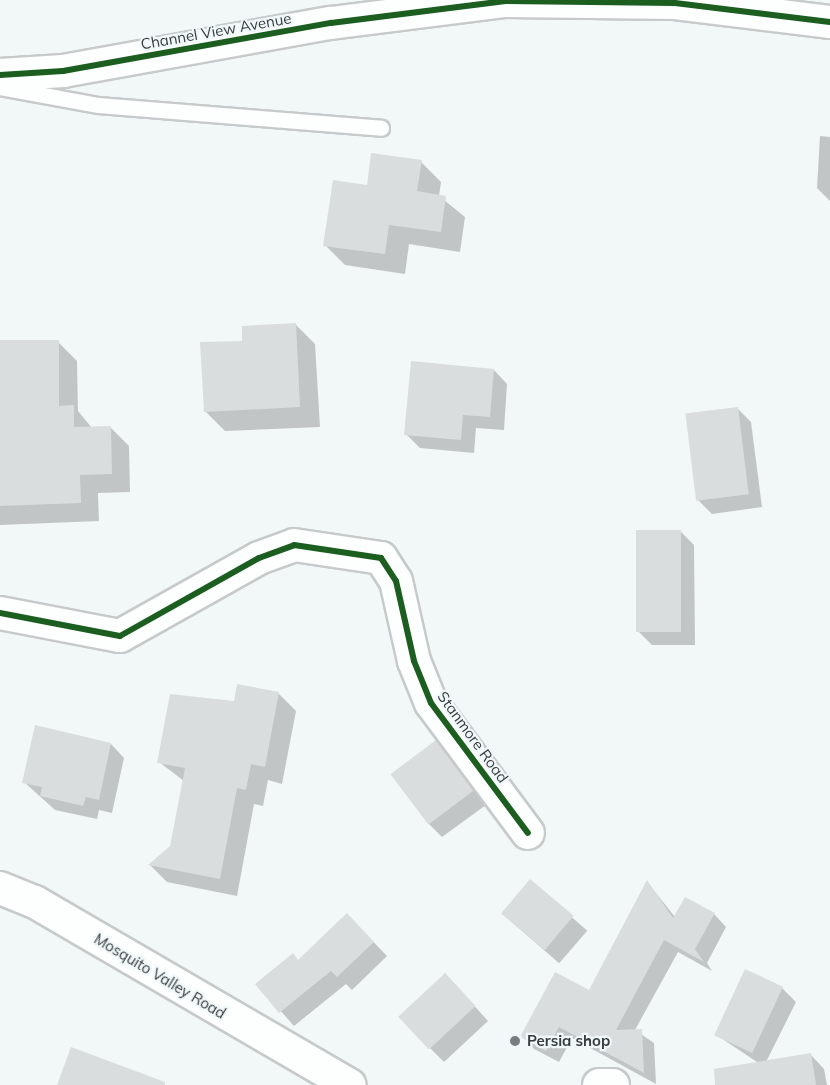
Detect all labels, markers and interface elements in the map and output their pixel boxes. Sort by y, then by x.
street label: Channel View Avenue [139,9,293,53]
street label: Stanmore Road [434,688,512,786]
street label: Mosquito Valley Road [91,930,229,1022]
place label: Persia shop [527,1032,610,1050]
marker: Persia shop [508,1034,522,1048]

